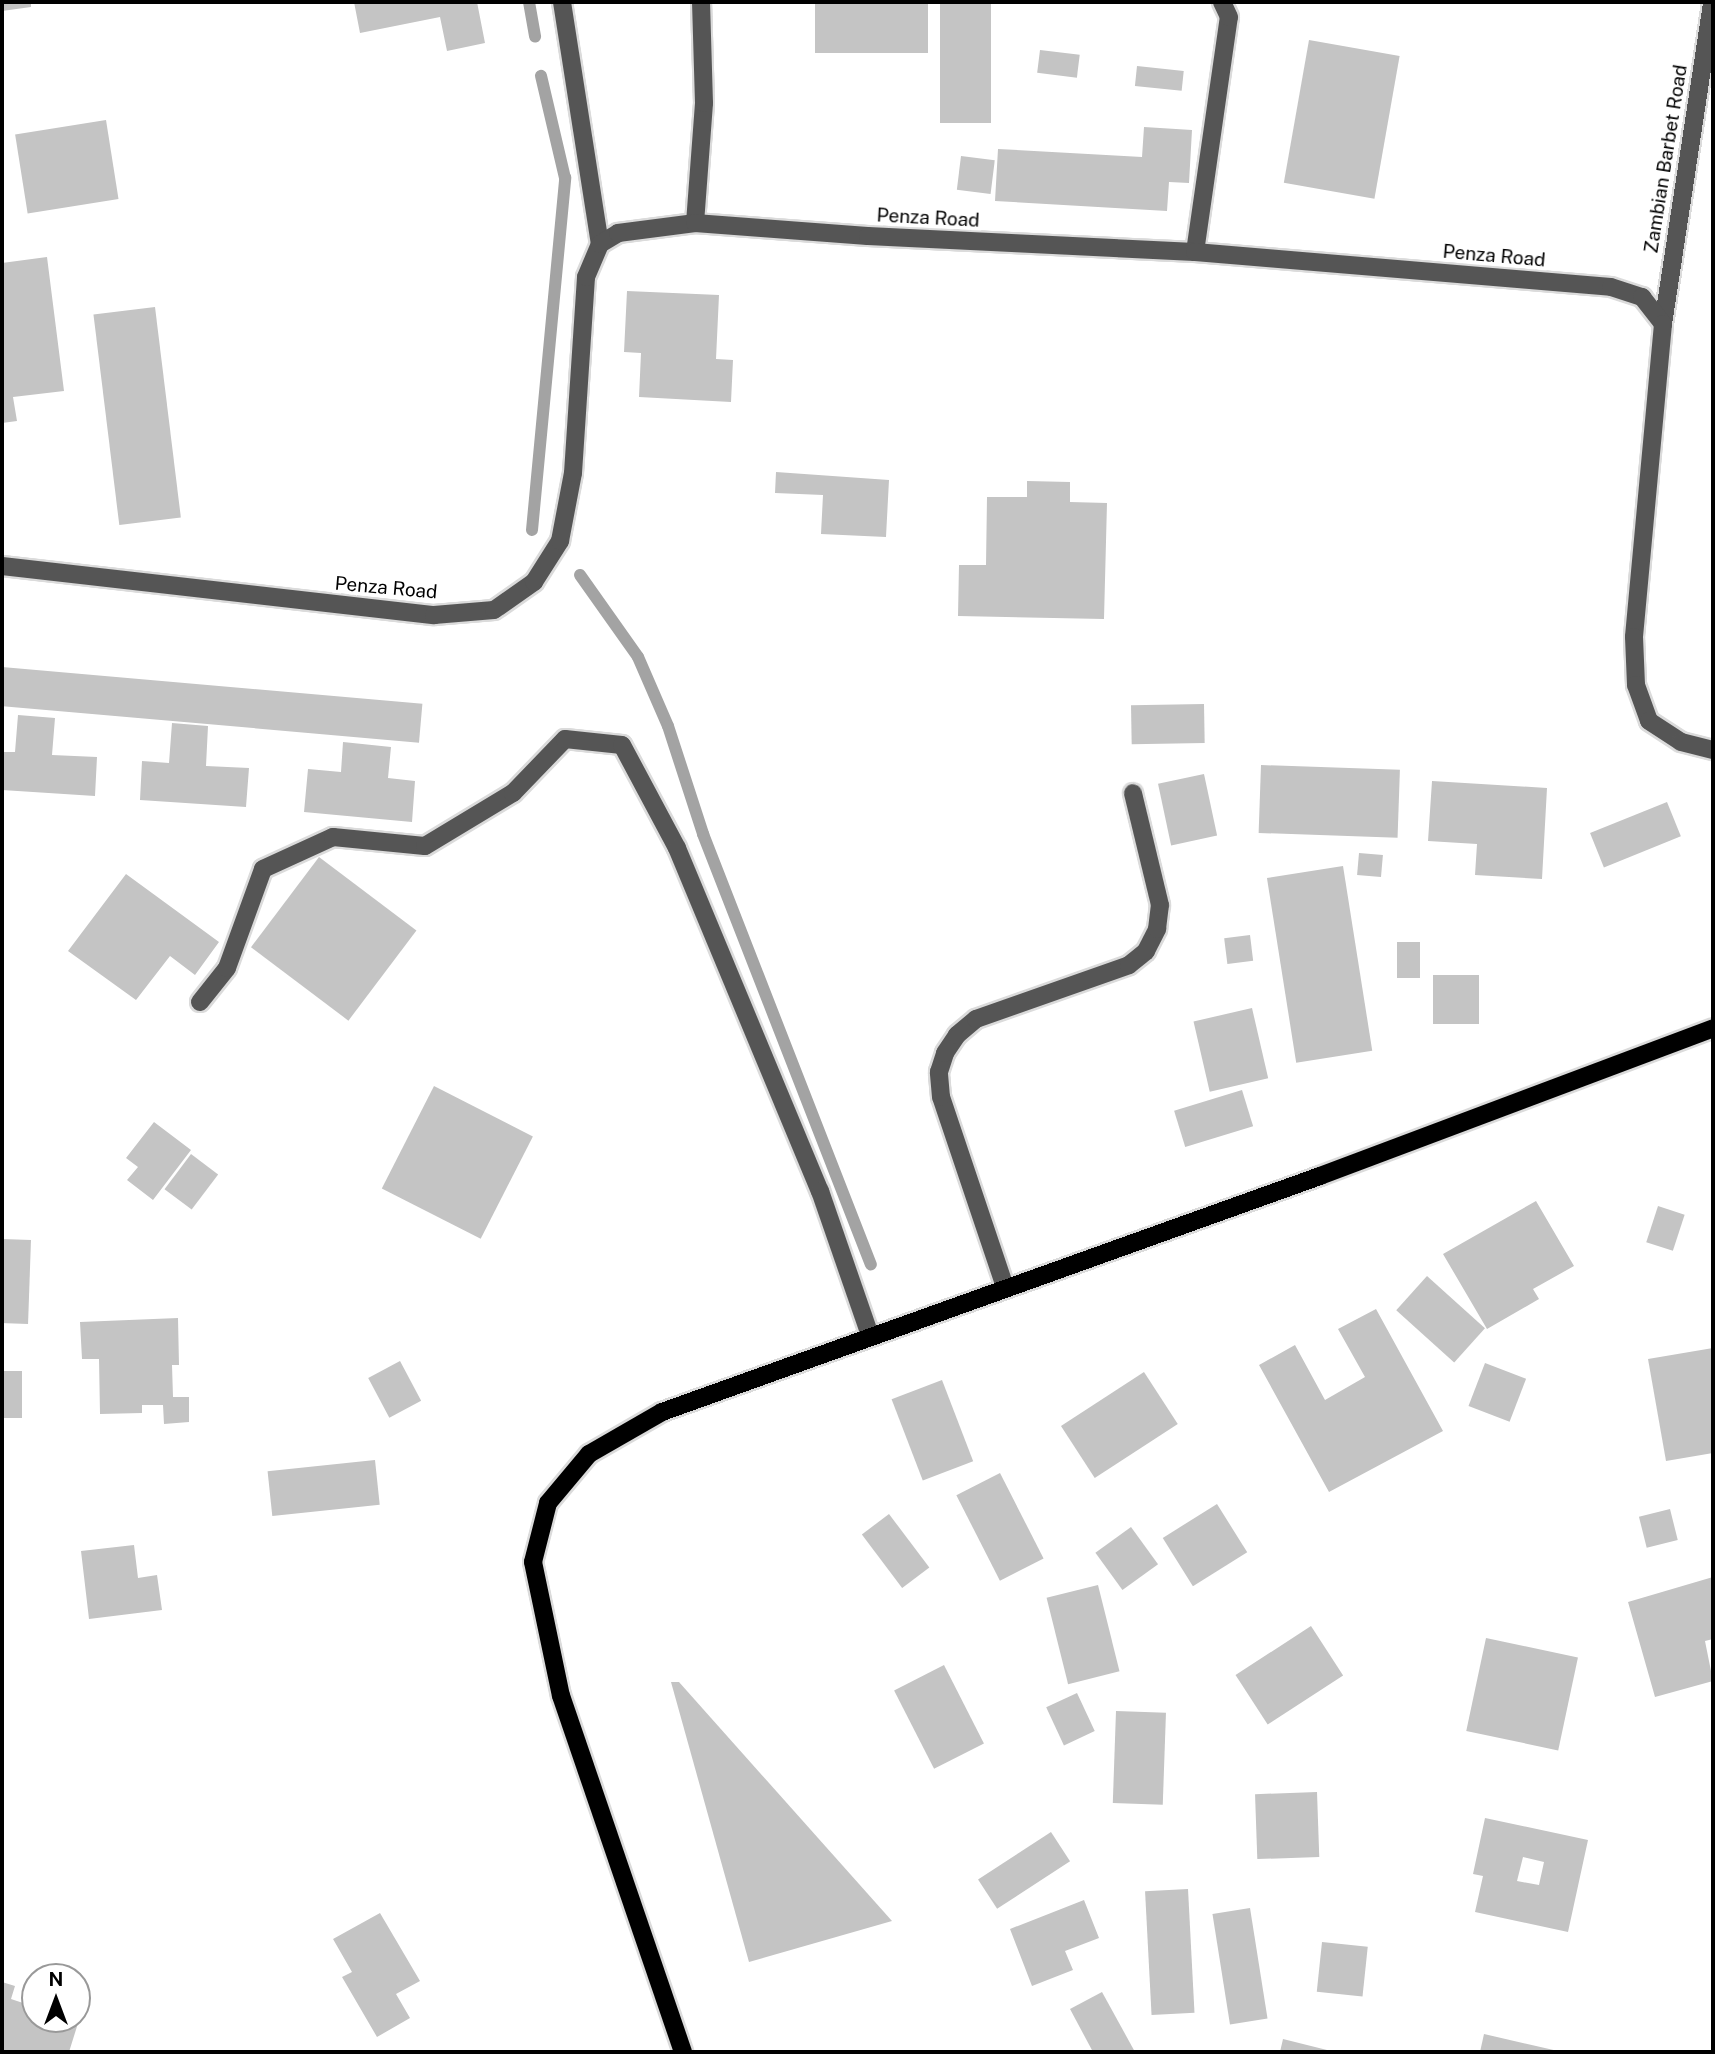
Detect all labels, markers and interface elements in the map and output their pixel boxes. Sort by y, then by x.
street label: Zambian Barbet Road [1640,63,1692,255]
street label: Penza Road [876,204,980,232]
street label: Penza Road [1442,240,1546,272]
street label: Penza Road [334,572,438,604]
north arrow [21,1963,91,2033]
text: N [49,1968,63,1990]

